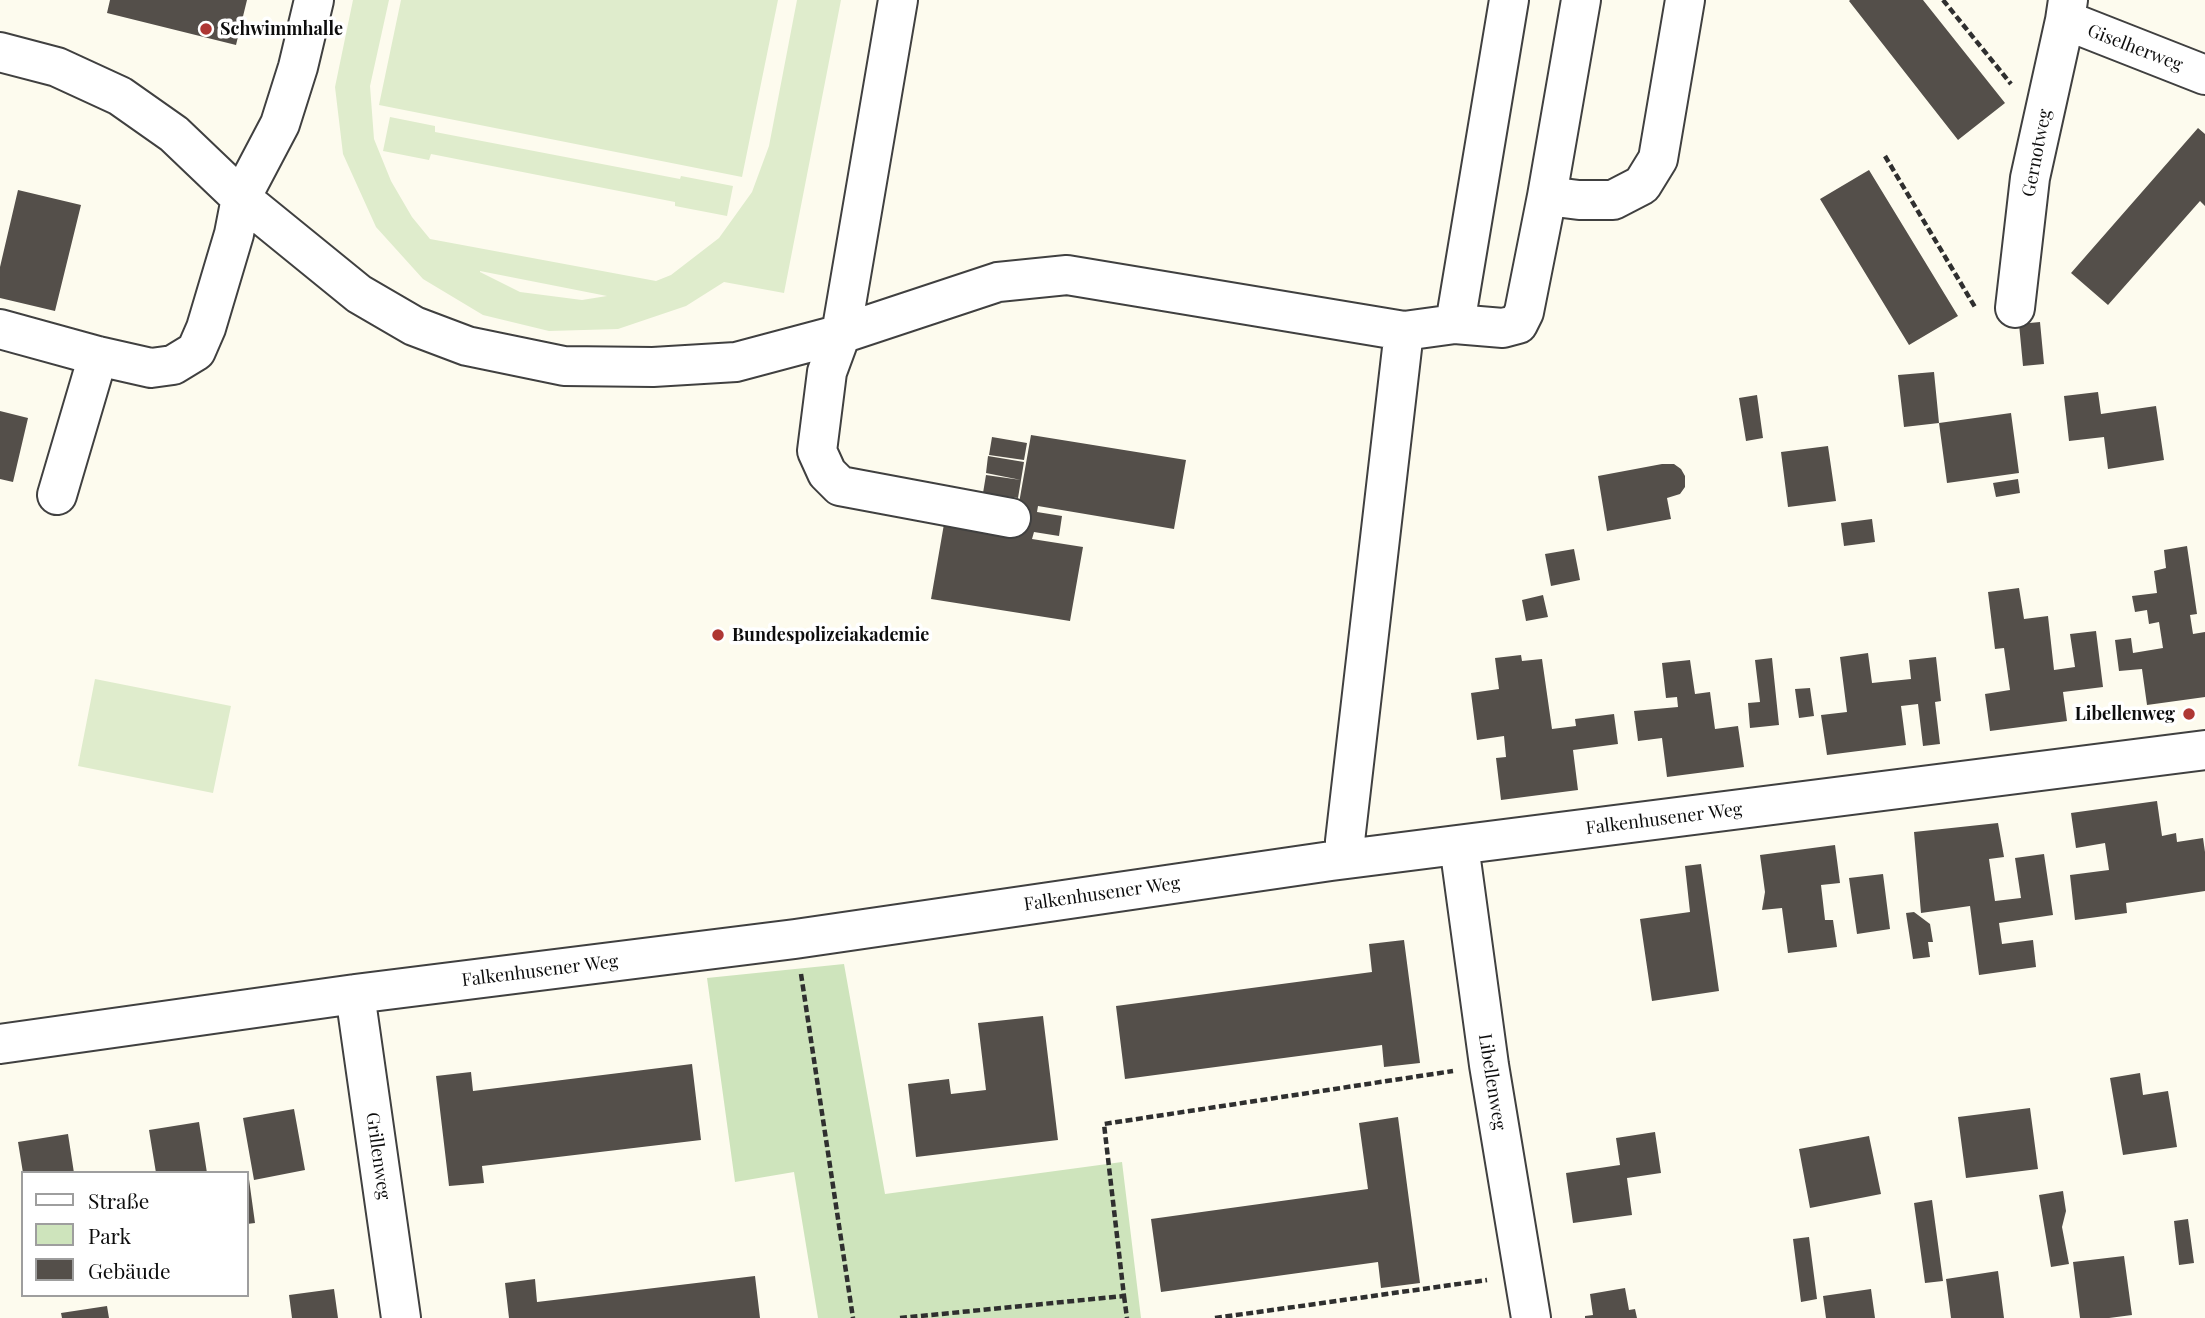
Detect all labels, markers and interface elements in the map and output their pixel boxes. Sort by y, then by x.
place label: Schwimmhalle [220,18,343,40]
street label: Giselherweg [2084,20,2186,76]
marker: Schwimmhalle [198,21,214,37]
street label: Gernotweg [2018,107,2056,199]
place label: Bundespolizeiakademie [732,624,929,646]
marker: Bundespolizeiakademie [710,627,726,643]
place label: Libellenweg [2075,703,2175,725]
marker: Libellenweg [2181,706,2197,722]
street label: Falkenhusener Weg [1584,799,1744,839]
street label: Falkenhusener Weg [1022,872,1182,916]
street label: Falkenhusener Weg [460,951,620,991]
street label: Libellenweg [1474,1032,1510,1132]
street label: Grillenweg [361,1111,395,1201]
legend [21,1171,248,1297]
text: Straße [88,1186,149,1214]
text: Park [88,1221,131,1249]
text: Gebäude [88,1256,171,1284]

